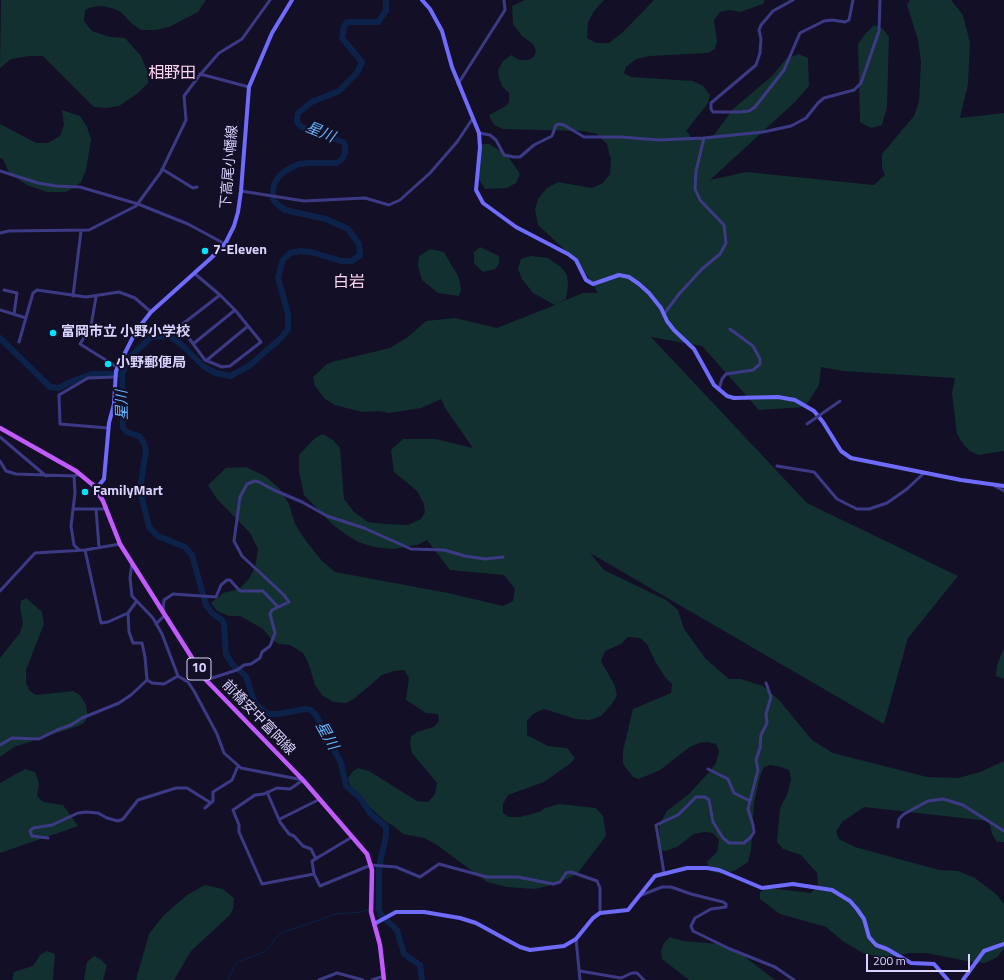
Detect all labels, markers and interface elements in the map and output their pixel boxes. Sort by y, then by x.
district label: 相野田 [148,64,196,84]
water label: 星川 [303,119,337,147]
street label: 下高尾小幡線 [218,124,242,210]
place label: 7-Eleven [213,243,267,259]
marker: 7-Eleven [200,246,210,256]
district label: 白岩 [333,273,365,293]
place label: 富岡市立 小野小学校 [61,325,190,341]
marker: 富岡市立 小野小学校 [48,328,58,338]
place label: 小野郵便局 [116,356,186,372]
marker: 小野郵便局 [103,359,113,369]
water label: 星川 [114,390,132,420]
place label: FamilyMart [93,484,163,500]
marker: FamilyMart [80,487,90,497]
road number: 10 [187,658,211,680]
street label: 前橋安中富岡線 [218,677,298,759]
water label: 星川 [311,719,341,753]
scale bar [868,946,972,972]
text: 200 m [873,951,906,970]

